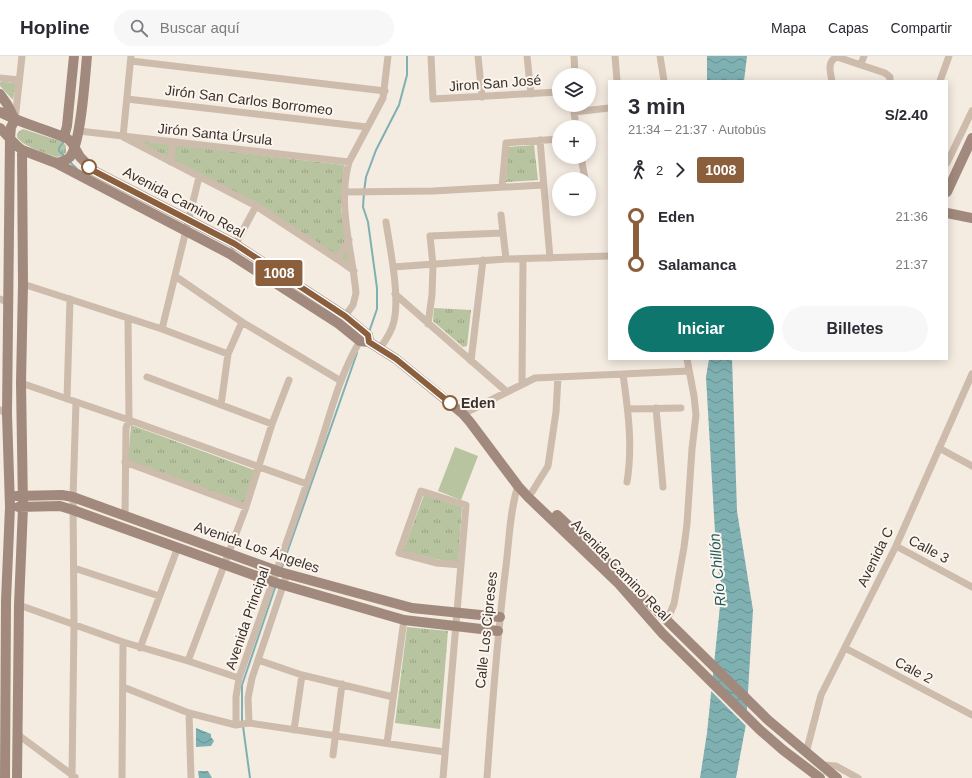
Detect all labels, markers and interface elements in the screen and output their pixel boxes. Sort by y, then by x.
search box [114,10,394,46]
text: Hopline [20,17,90,38]
icon: search [128,17,150,39]
text: Buscar aquí [160,19,240,36]
text: Mapa [771,20,806,36]
text: Capas [828,20,869,36]
text: Compartir [891,20,952,36]
map controls [552,68,596,216]
button: layers [552,68,596,112]
street label: Jiron San José [448,72,542,94]
street label: Jirón San Carlos Borromeo [164,82,334,118]
text: 3 min [628,94,685,119]
text: S/2.40 [885,106,928,123]
street label: Jirón Santa Úrsula [157,120,273,148]
button: + [552,120,596,164]
text: 21:34 – 21:37 · Autobús [628,122,766,137]
unlabelled marker [81,159,97,175]
icon: walk [628,159,650,181]
icon: forward [669,159,691,181]
text: 1008 [705,162,736,178]
street label: Avenida Camino Real [121,163,247,241]
text: 2 [656,163,663,178]
button: − [552,172,596,216]
text: Eden [658,208,695,225]
text: 21:36 [895,209,928,224]
text: Salamanca [658,256,736,273]
text: 21:37 [895,257,928,272]
line badge: 1008 [251,260,307,286]
text: 1008 [263,265,295,281]
button: Iniciar [628,306,774,352]
button: Billetes [782,306,928,352]
marker: Eden [442,395,458,411]
place label: Eden [461,395,495,411]
street label: Avenida Camino Real [568,516,674,624]
street label: Avenida Los Ángeles [192,518,322,576]
street label: Avenida C [854,525,896,589]
street label: Calle 3 [906,532,952,566]
water label: Río Chillón [705,533,729,607]
street label: Avenida Principal [222,564,272,672]
street label: Calle Los Cipreses [472,571,500,689]
street label: Cale 2 [892,653,936,687]

